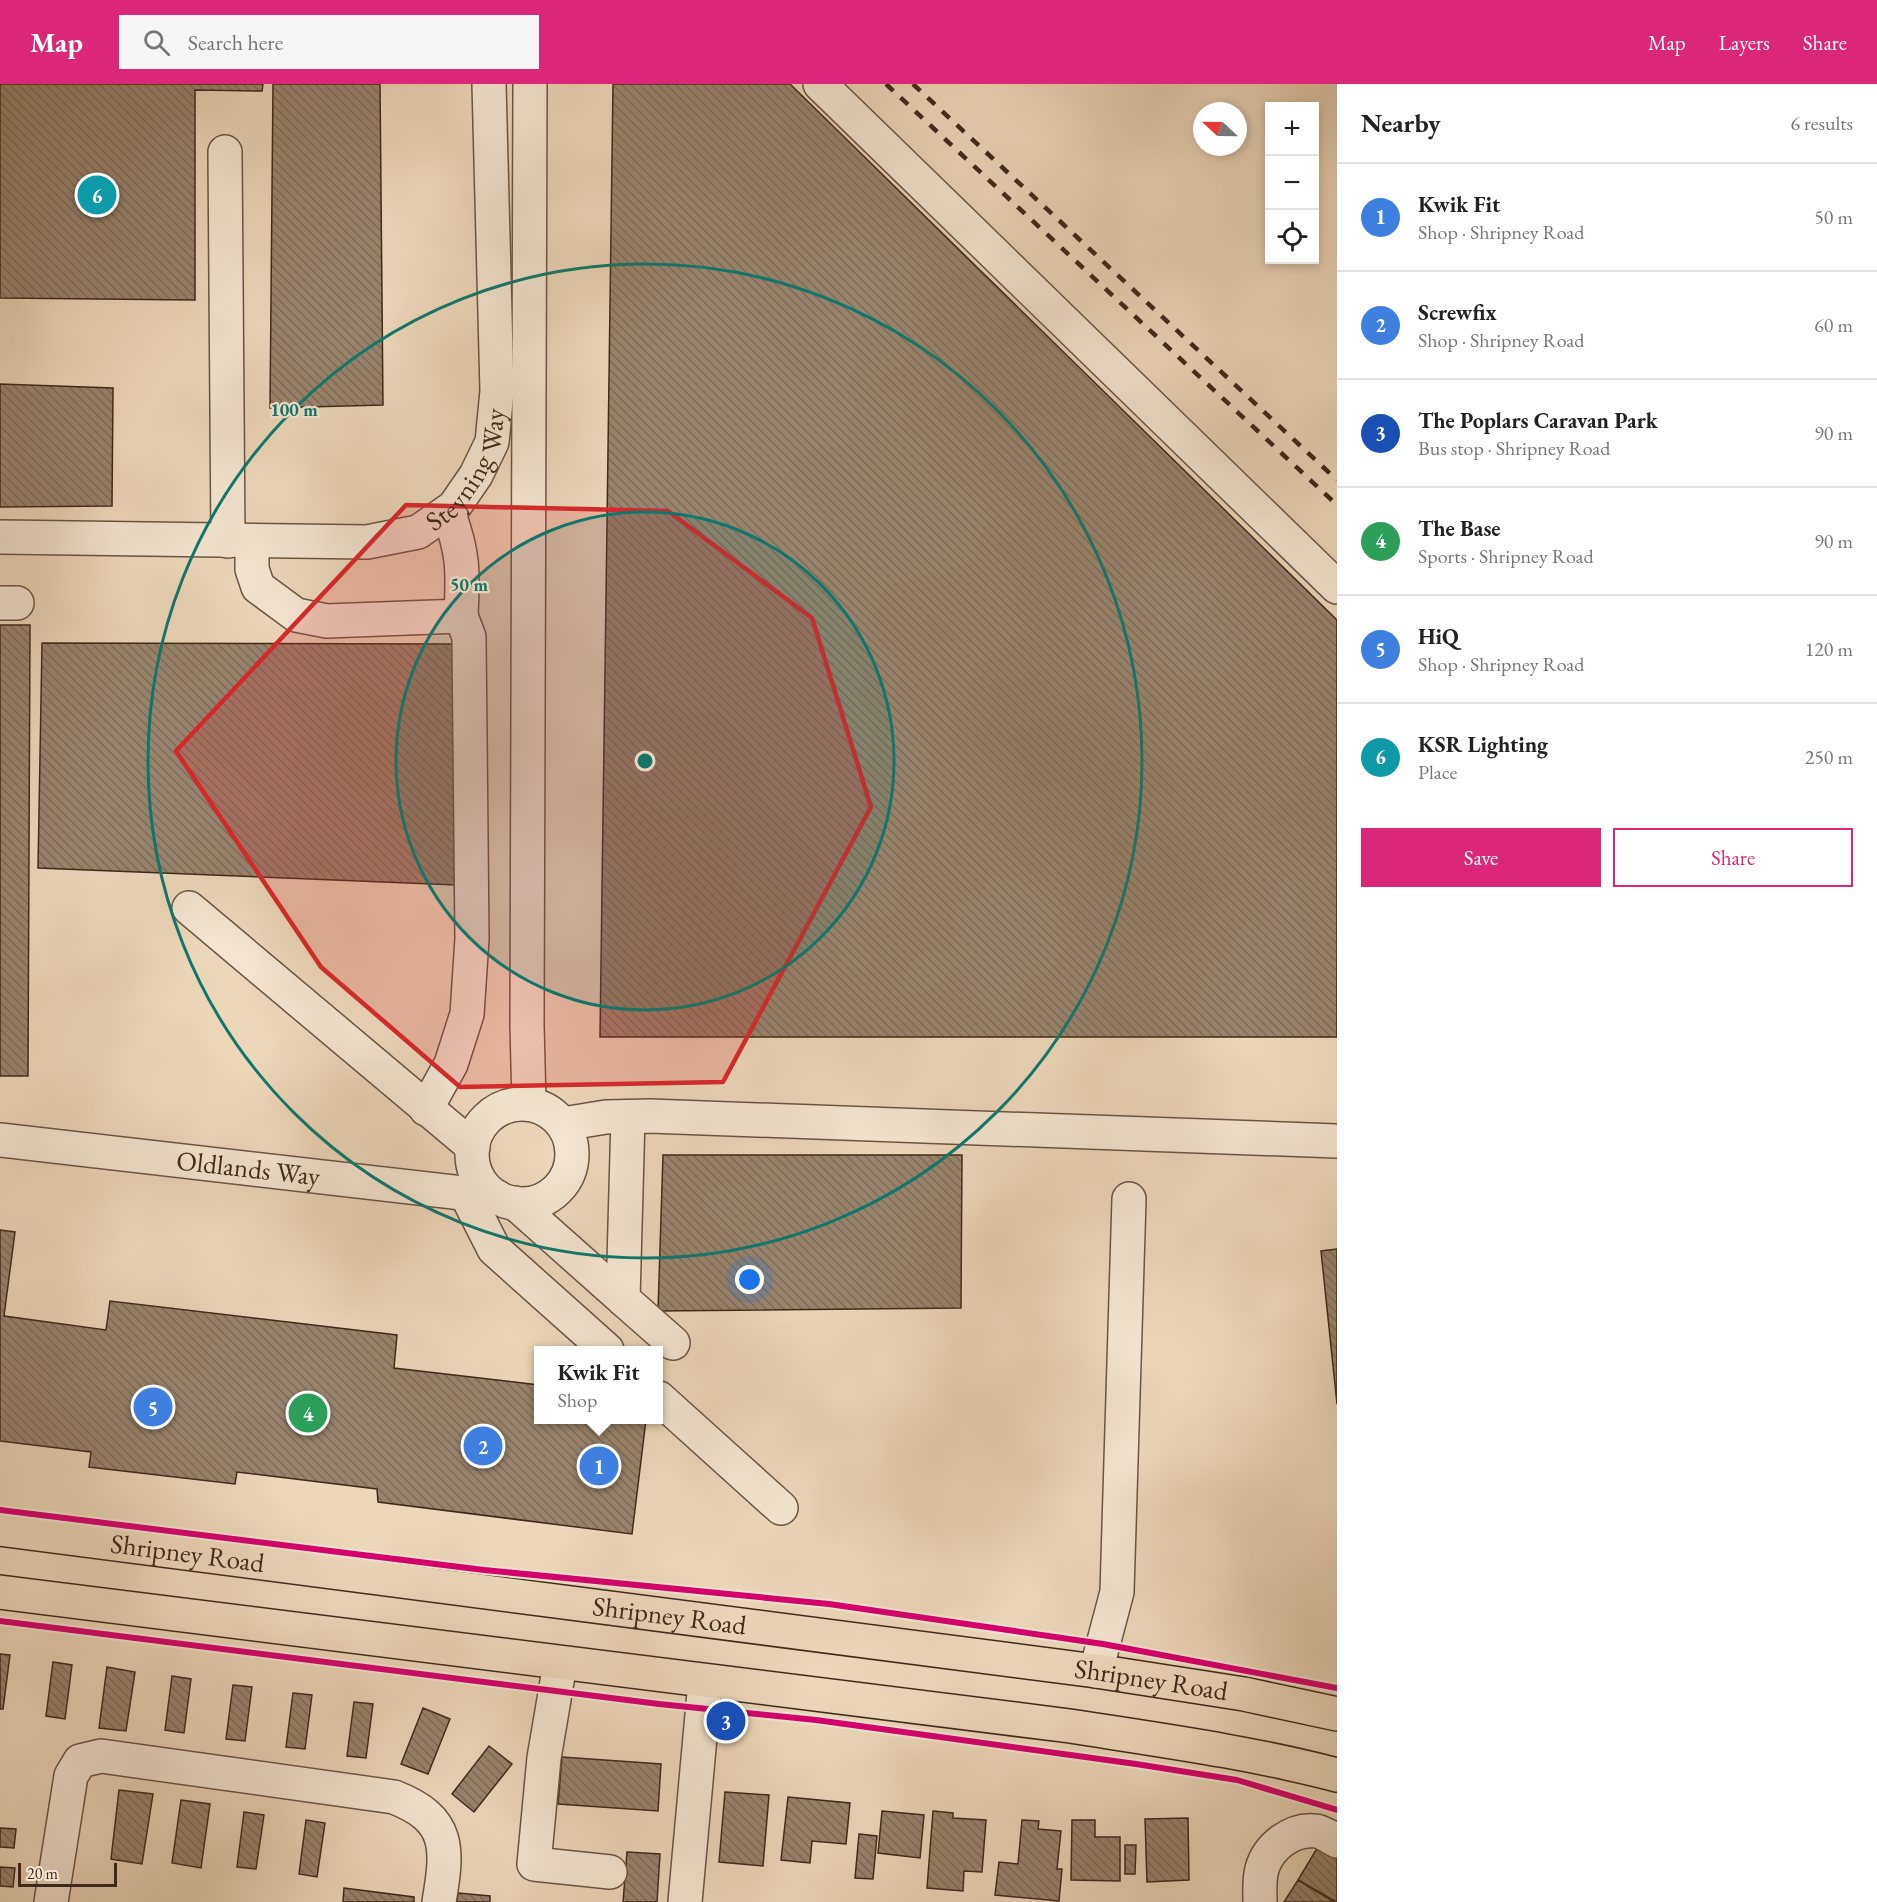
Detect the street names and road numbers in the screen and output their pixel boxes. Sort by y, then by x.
street label: Steyning Way [418,407,512,539]
street label: Oldlands Way [175,1142,322,1194]
street label: Shripney Road [109,1525,267,1580]
street label: Shripney Road [591,1588,749,1643]
street label: Shripney Road [1072,1650,1231,1708]

